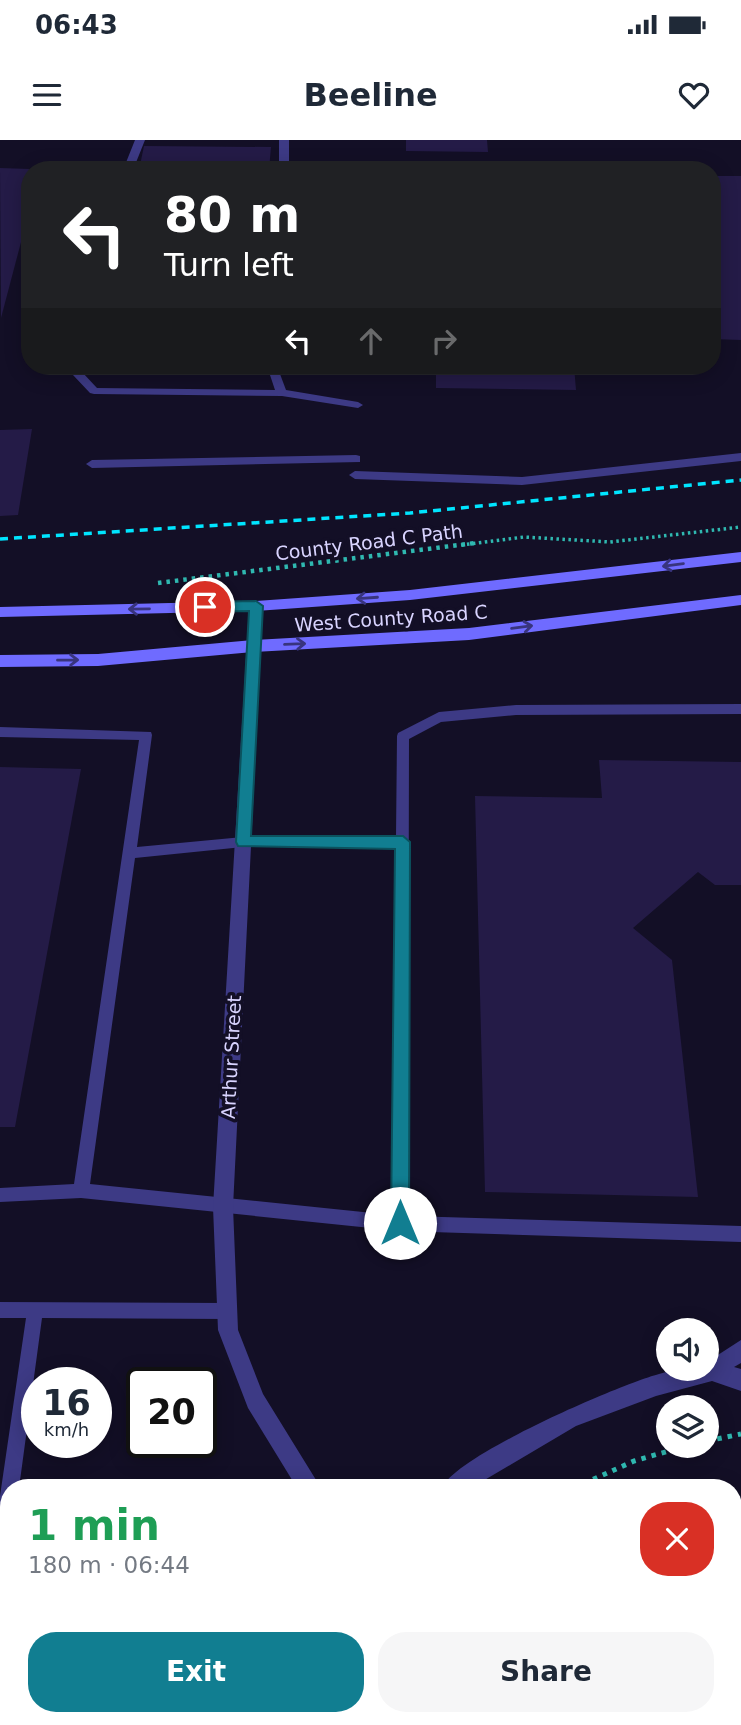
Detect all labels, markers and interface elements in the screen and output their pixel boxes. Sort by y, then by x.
text: 06:43 [35,10,118,40]
icon: menu [28,76,66,114]
text: Beeline [303,76,438,114]
icon: heart [675,76,713,114]
text: 80 m [164,187,300,244]
icon: left [49,189,140,280]
text: Turn left [164,246,294,284]
icon: left [279,322,317,360]
icon: ahead [352,322,390,360]
icon: right [425,322,463,360]
street label: County Road C Path [274,520,464,564]
one-way arrow [662,559,685,572]
pin [175,577,235,637]
icon: arrive [186,588,224,626]
one-way arrow [356,592,379,605]
street label: West County Road C [294,600,488,636]
one-way arrow [128,602,151,616]
one-way arrow [510,621,533,634]
one-way arrow [283,638,306,651]
one-way arrow [56,653,79,667]
street label: Arthur Street [217,995,245,1119]
position arrow [363,1186,437,1260]
map controls [656,1318,719,1458]
button: sound [656,1318,719,1381]
speed limit sign: 20 [126,1367,217,1458]
text: 16 [42,1383,91,1423]
button: layers [656,1395,719,1458]
text: km/h [44,1419,89,1440]
text: 1 min [28,1501,160,1550]
button: close [640,1502,714,1576]
text: 180 m · 06:44 [28,1552,190,1578]
button: Exit [28,1632,364,1712]
button: Share [378,1632,714,1712]

